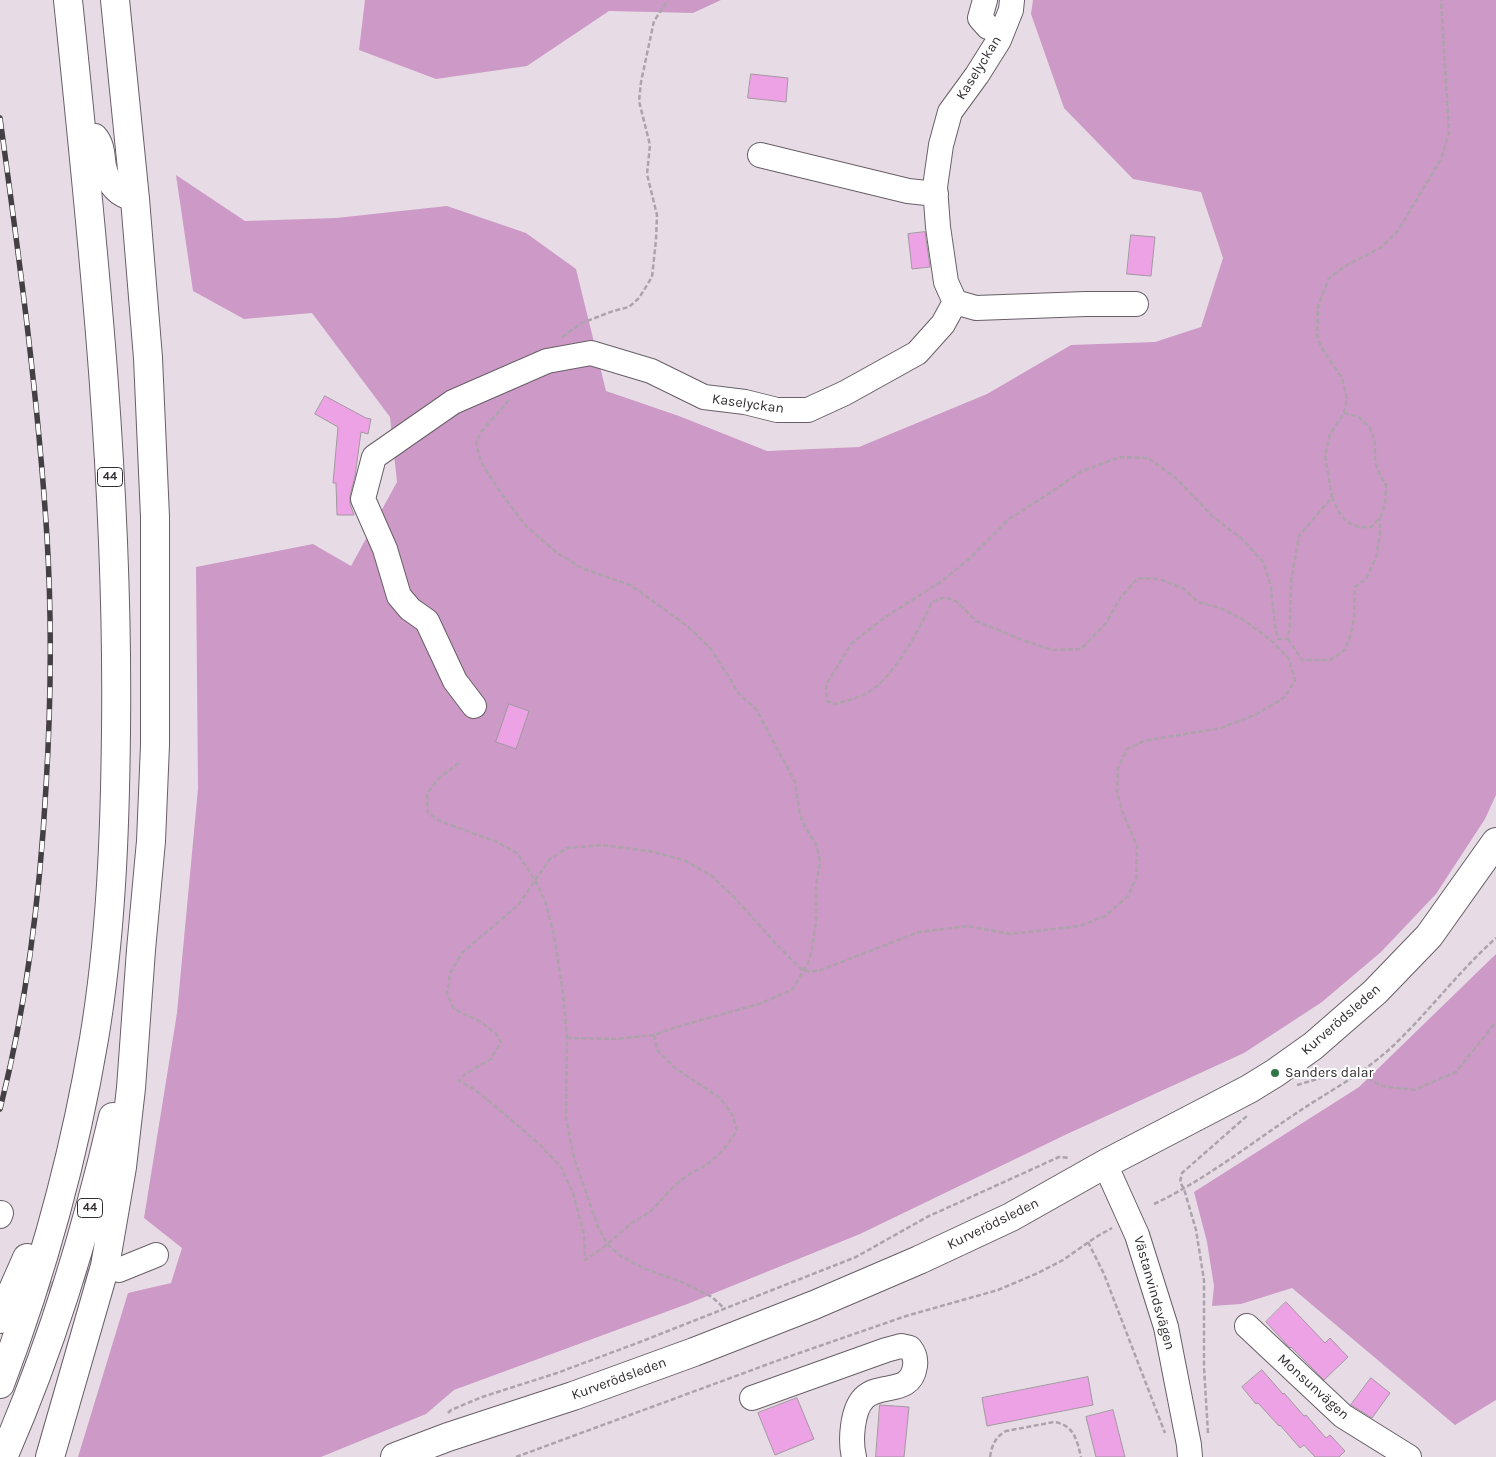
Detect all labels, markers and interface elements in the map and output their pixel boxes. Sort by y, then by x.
street label: Kaselyckan [953,33,1005,103]
street label: Kaselyckan [711,391,785,417]
road number: 44 [98,468,122,487]
street label: Kurverödsleden [1298,981,1384,1059]
place label: Sanders dalar [1285,1065,1374,1081]
marker: Sanders dalar [1269,1067,1281,1079]
street label: Kurverödsleden [945,1195,1041,1253]
road number: 44 [78,1198,102,1218]
street label: Västanvindsvägen [1130,1234,1178,1352]
street label: Monsunvägen [1274,1350,1352,1424]
street label: Kurverödsleden [569,1354,669,1404]

